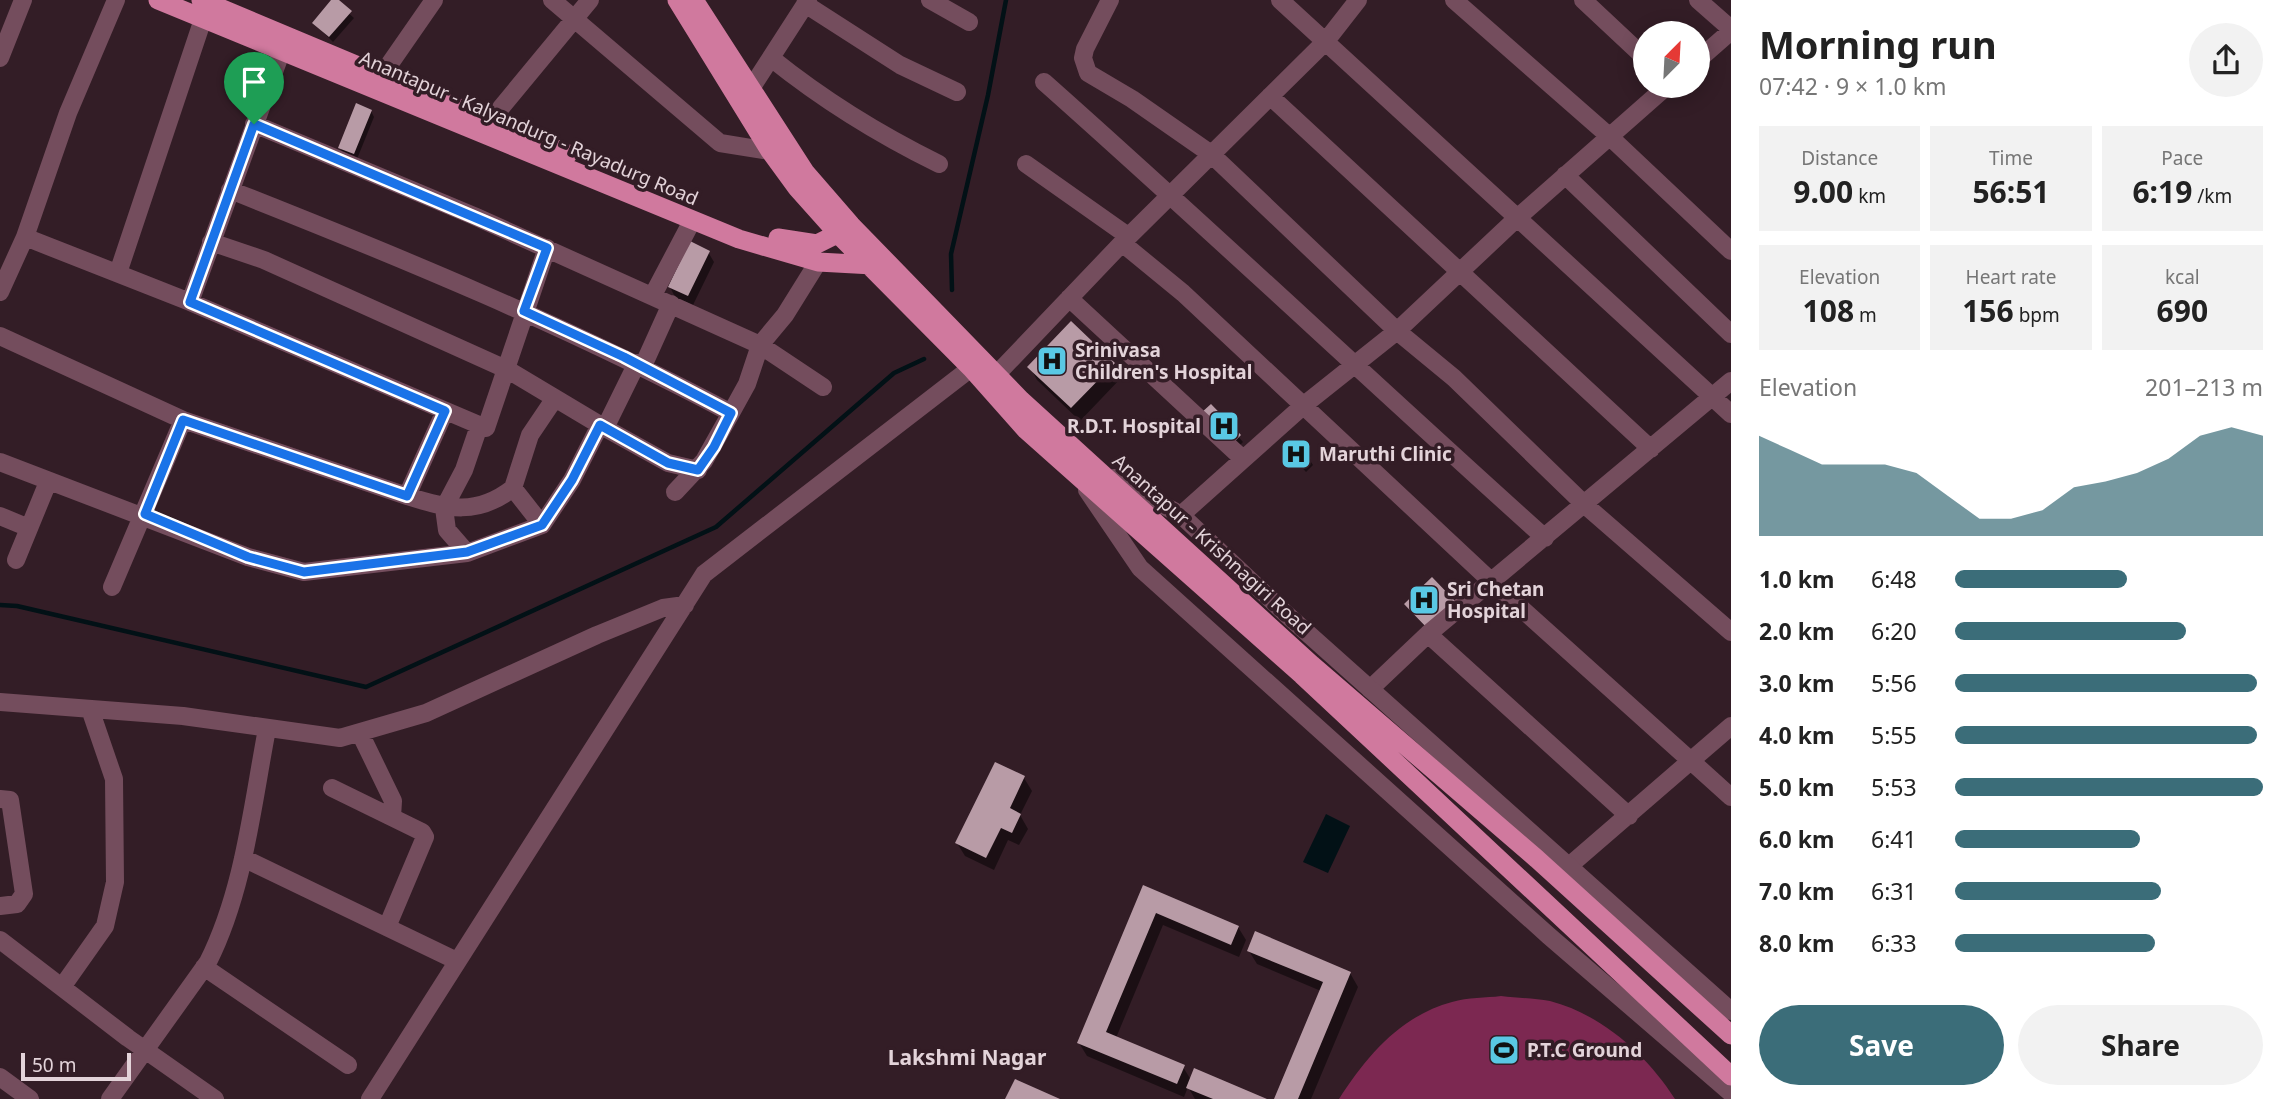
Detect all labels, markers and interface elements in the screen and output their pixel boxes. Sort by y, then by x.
text: Morning run [1759,18,1997,70]
north arrow [1633,21,1710,98]
map controls [1633,21,1710,98]
button: share [2189,23,2263,97]
street label: Anantapur - Kalyandurg - Rayadurg Road [356,45,702,211]
pin [224,52,284,124]
icon: arrive [235,63,273,101]
text: 07:42 · 9 × 1.0 km [1759,70,1946,102]
text: Distance [1801,145,1878,171]
text: Time [1989,145,2033,171]
text: Pace [2161,145,2203,171]
text: 9.00 [1793,171,1853,212]
text: 56:51 [1972,171,2050,212]
text: 6:19 [2132,171,2192,212]
text: km [1853,183,1886,209]
text: /km [2192,183,2232,209]
text: Elevation [1799,264,1880,290]
text: Heart rate [1966,264,2056,290]
text: kcal [2165,264,2200,290]
text: 108 [1803,290,1854,331]
text: 156 [1962,290,2014,331]
text: 690 [2157,290,2208,331]
text: m [1854,302,1877,328]
text: bpm [2014,302,2060,328]
place label: Srinivasa Children's Hospital [1075,337,1252,385]
hospital icon: Srinivasa Children's Hospital [1035,344,1069,378]
text: Elevation [1759,371,1857,403]
text: 201–213 m [2145,371,2263,403]
hospital icon: R.D.T. Hospital [1207,409,1241,443]
place label: R.D.T. Hospital [1067,413,1201,439]
hospital icon: Maruthi Clinic [1279,437,1313,471]
place label: Maruthi Clinic [1319,441,1452,467]
street label: Anantapur - Krishnagiri Road [1107,448,1317,640]
text: 1.0 km [1759,563,1834,595]
text: 6:48 [1871,563,1917,595]
place label: Sri Chetan Hospital [1447,576,1544,624]
hospital icon: Sri Chetan Hospital [1407,583,1441,617]
text: 2.0 km [1759,615,1834,647]
text: 6:20 [1871,615,1917,647]
text: 3.0 km [1759,667,1834,699]
text: 5:56 [1871,667,1917,699]
text: 4.0 km [1759,719,1834,751]
text: 5:55 [1871,719,1917,751]
text: 5.0 km [1759,771,1834,803]
text: 5:53 [1871,771,1917,803]
text: 6.0 km [1759,823,1834,855]
text: 6:41 [1871,823,1917,855]
text: 7.0 km [1759,875,1834,907]
text: 6:31 [1871,875,1917,907]
text: 8.0 km [1759,927,1834,959]
text: 6:33 [1871,927,1917,959]
button: Save [1759,1005,2004,1085]
button: Share [2018,1005,2263,1085]
sports icon: P.T.C Ground [1487,1033,1521,1067]
place label: P.T.C Ground [1527,1037,1642,1063]
district label: Lakshmi Nagar [888,1043,1047,1071]
scale bar [21,1050,131,1082]
text: 50 m [32,1052,76,1078]

